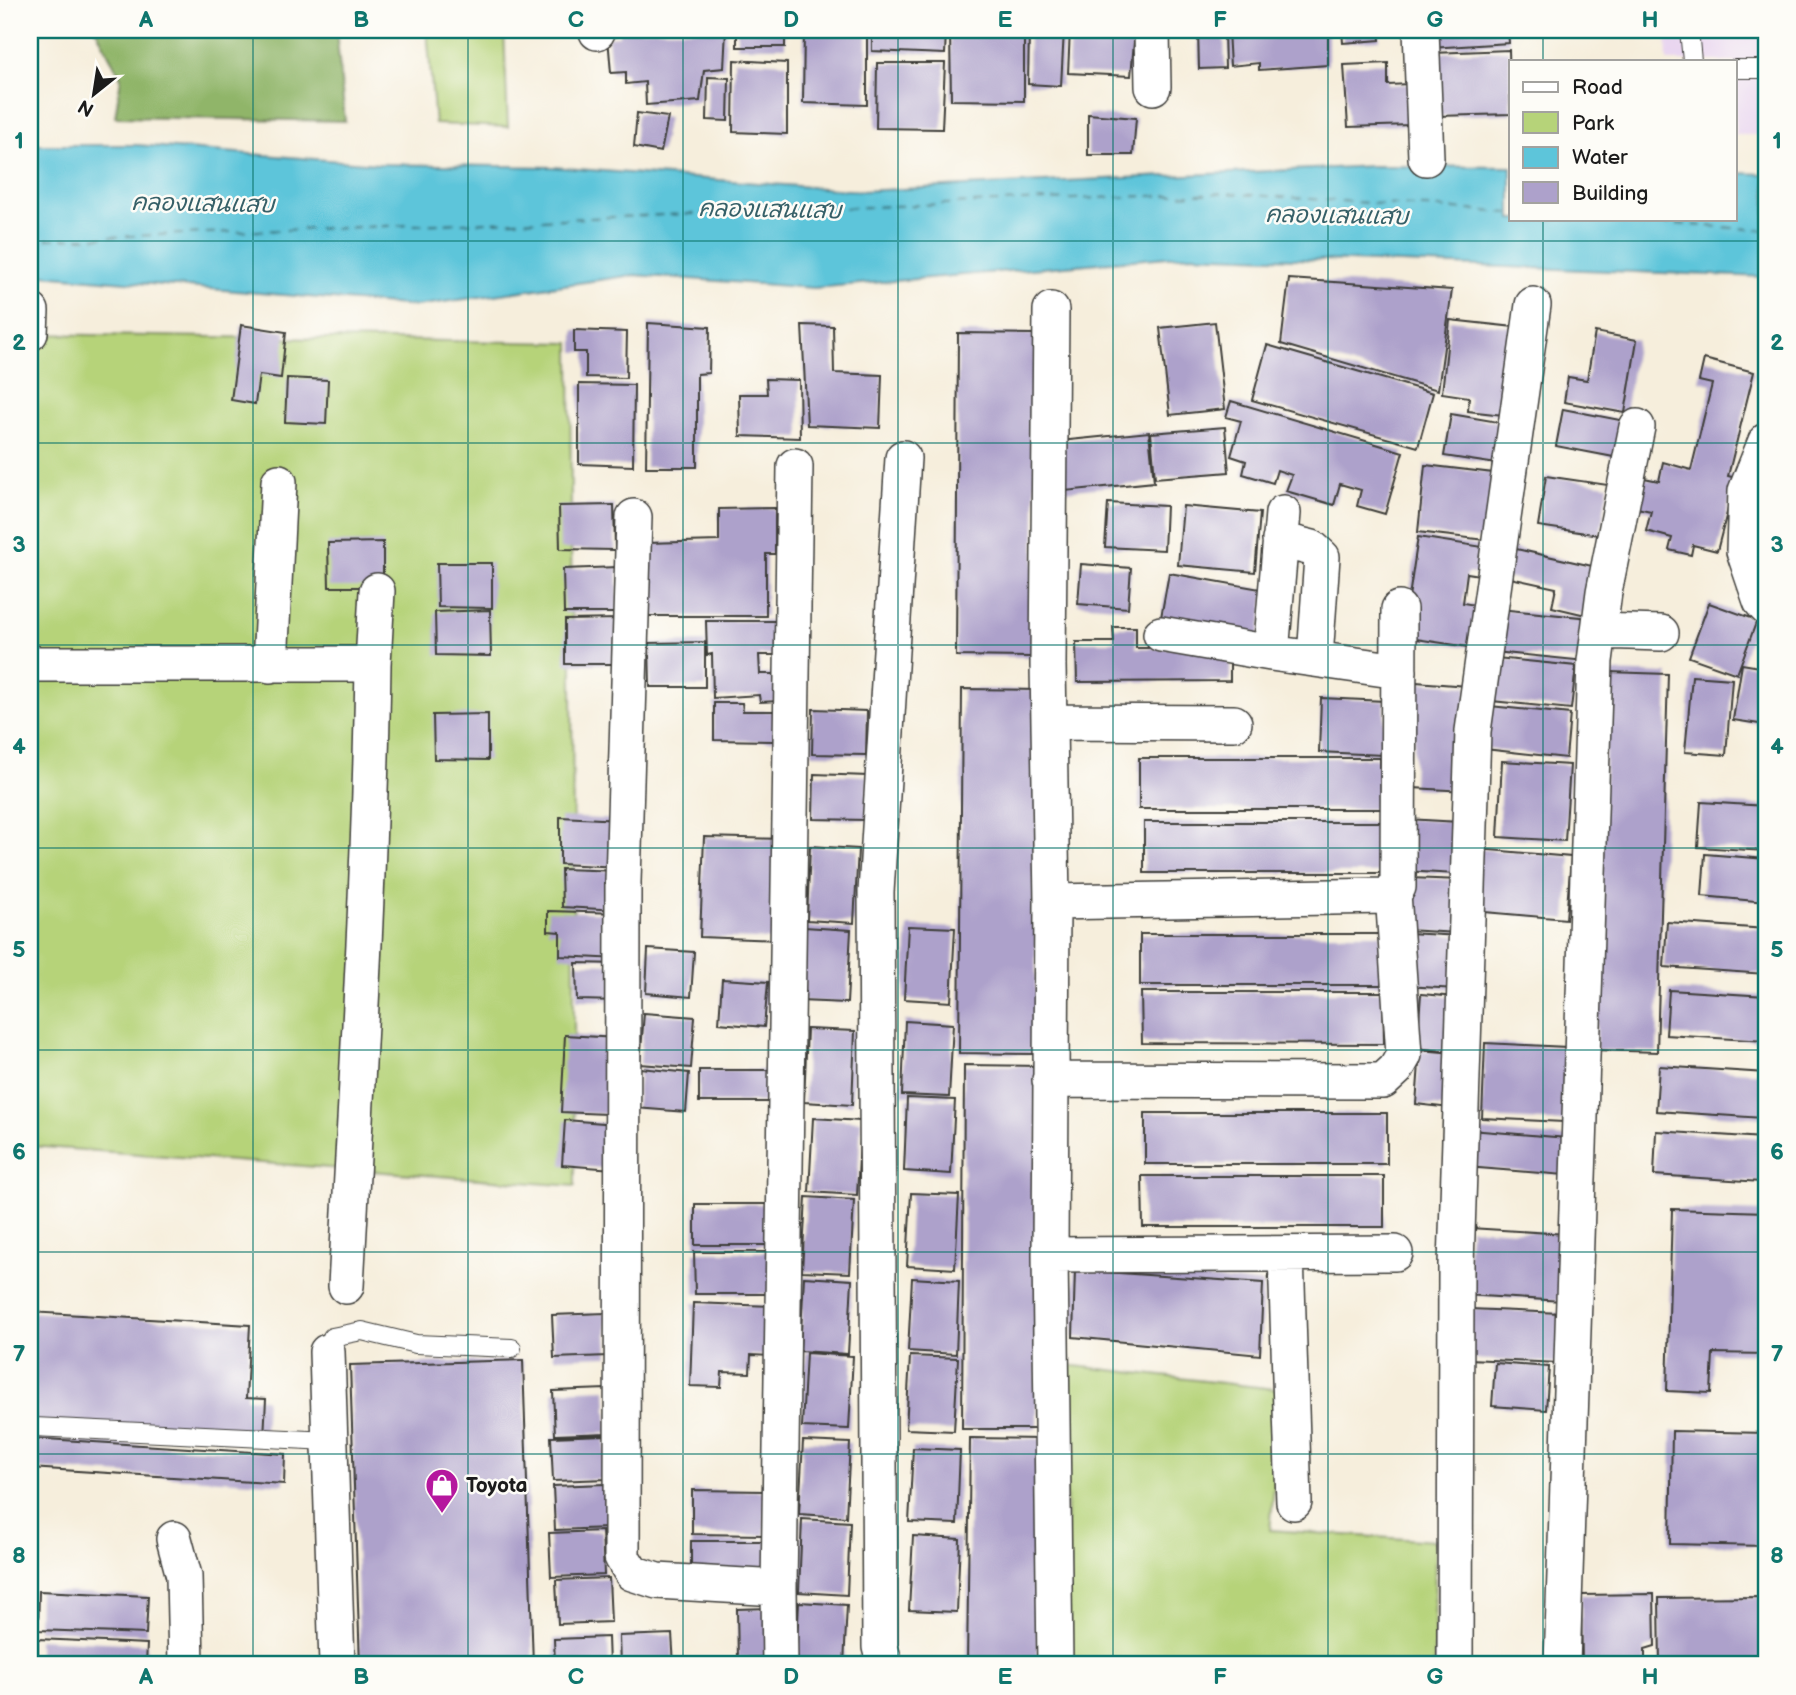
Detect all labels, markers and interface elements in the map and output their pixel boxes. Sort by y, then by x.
text: A [138,6,154,34]
text: B [353,6,369,34]
text: C [568,6,584,34]
text: D [783,6,799,34]
text: E [998,6,1013,34]
text: F [1213,6,1227,34]
text: G [1427,6,1444,34]
text: H [1641,6,1659,34]
north arrow [60,60,130,130]
legend [1509,60,1736,220]
text: Road [1572,75,1623,100]
text: N [74,94,98,121]
text: Park [1572,111,1615,136]
text: 1 [14,127,24,155]
text: 1 [1772,127,1782,155]
text: Water [1572,145,1628,170]
text: Building [1572,181,1648,206]
water label: คลองแสนแสบ [131,189,277,219]
water label: คลองแสนแสบ [698,195,844,225]
water label: คลองแสนแสบ [1265,201,1411,231]
text: 2 [12,329,26,357]
text: 2 [1770,329,1784,357]
text: 3 [12,531,26,559]
text: 3 [1770,531,1784,559]
text: 4 [12,733,26,761]
text: 4 [1770,733,1784,761]
text: 5 [12,936,26,964]
text: 5 [1770,936,1784,964]
text: 6 [12,1138,26,1166]
text: 6 [1770,1138,1784,1166]
text: 7 [13,1340,26,1368]
text: 7 [1771,1340,1784,1368]
shop icon: Toyota [423,1466,461,1515]
place label: Toyota [466,1473,528,1498]
text: 8 [12,1542,26,1570]
text: 8 [1770,1542,1784,1570]
text: A [138,1663,154,1691]
text: B [353,1663,369,1691]
text: C [568,1663,584,1691]
text: D [783,1663,799,1691]
text: E [998,1663,1013,1691]
text: F [1213,1663,1227,1691]
text: G [1427,1663,1444,1691]
text: H [1641,1663,1659,1691]

